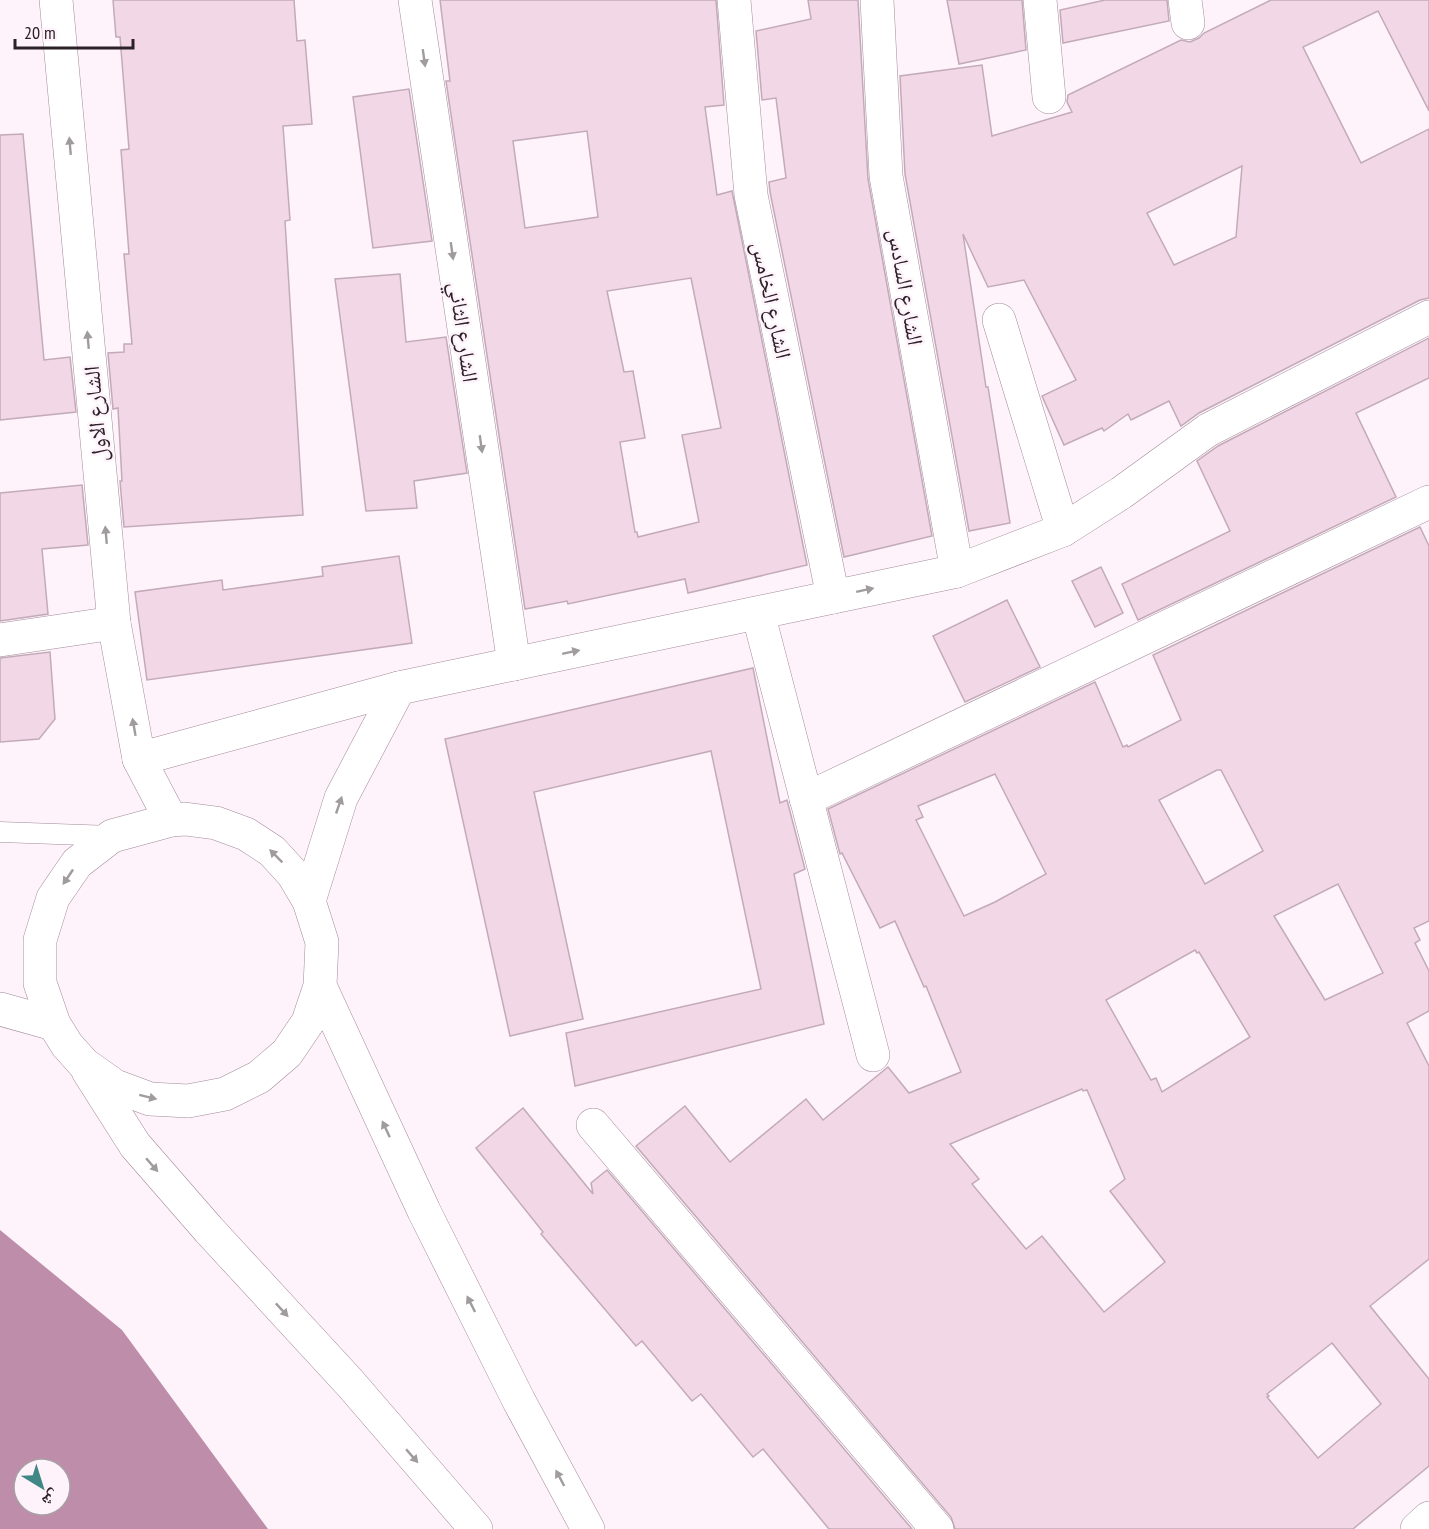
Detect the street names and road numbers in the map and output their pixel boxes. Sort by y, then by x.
street label: الشارع السادس [882,226,930,348]
street label: الشارع الخامس [746,239,798,361]
street label: الشارع الثاني [440,280,485,384]
street label: الشارع الاول [77,365,113,463]

